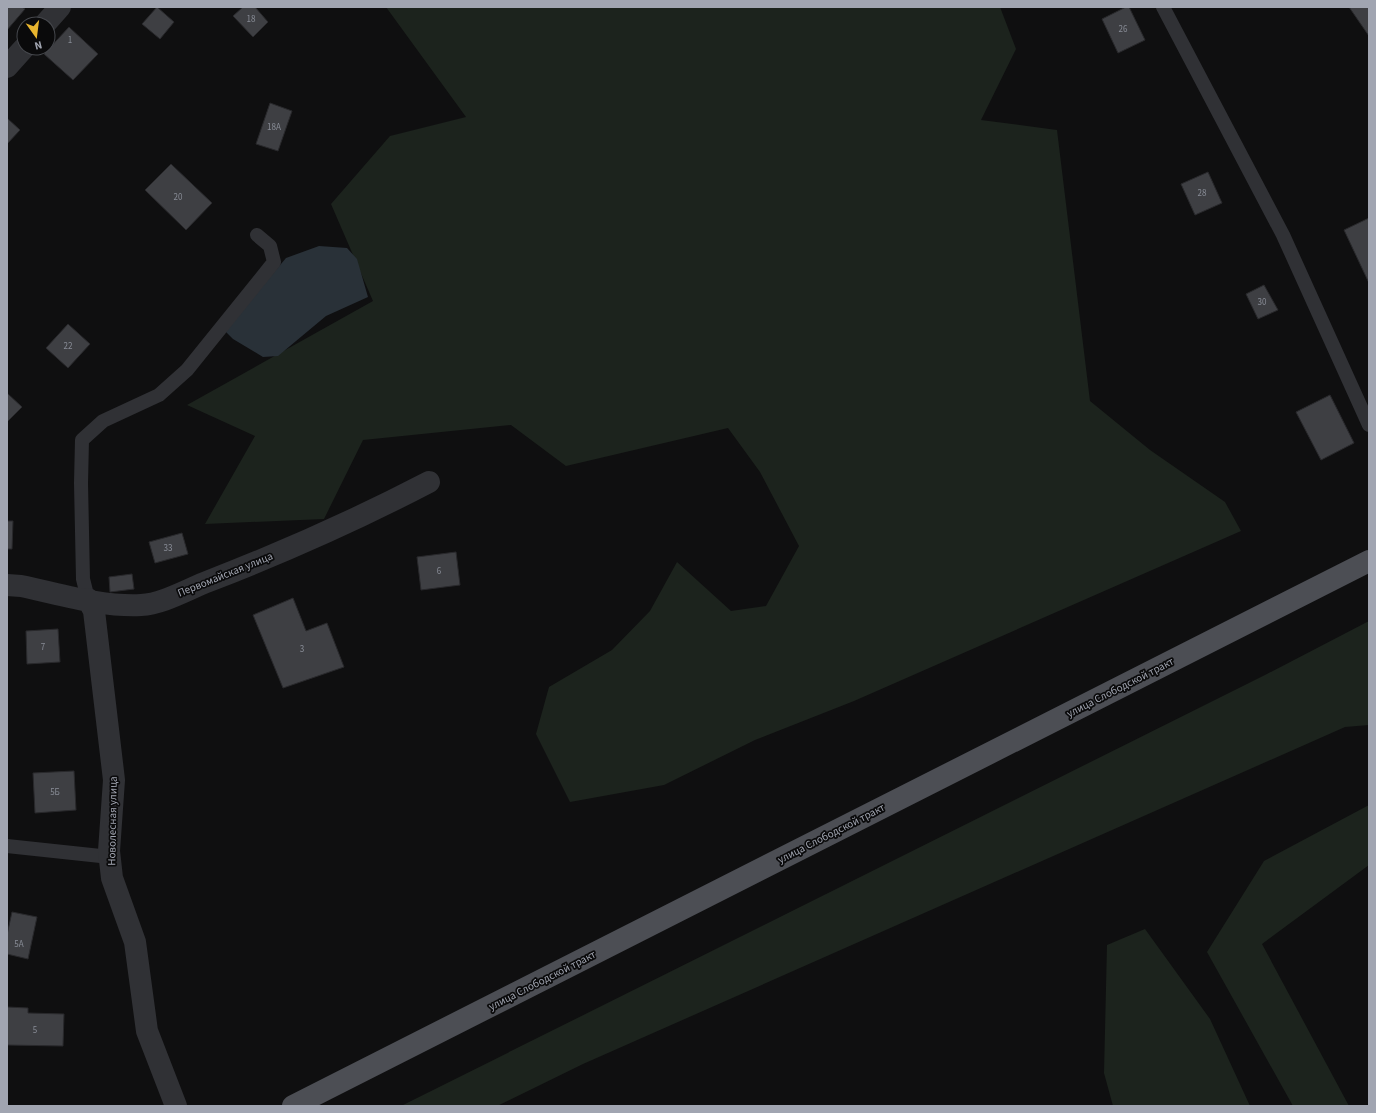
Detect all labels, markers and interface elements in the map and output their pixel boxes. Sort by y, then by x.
house number: 18 [247,13,256,26]
north arrow [16,16,56,56]
house number: 26 [1119,23,1128,36]
house number: 1 [68,34,72,47]
text: N [33,37,44,53]
house number: 18А [267,121,281,134]
house number: 28 [1198,187,1207,200]
house number: 20 [174,191,183,204]
house number: 30 [1258,296,1267,309]
house number: 22 [64,340,73,353]
house number: 33 [164,542,173,555]
street label: Первомайская улица [175,548,275,600]
house number: 6 [437,565,442,578]
house number: 7 [41,641,46,654]
house number: 3 [300,643,305,656]
street label: улица Слободской тракт [1064,654,1176,721]
street label: Новолесная улица [104,776,121,866]
house number: 5Б [50,786,60,799]
street label: улица Слободской тракт [775,800,887,867]
house number: 5А [14,938,24,951]
street label: улица Слободской тракт [486,947,598,1014]
house number: 5 [33,1024,38,1037]

